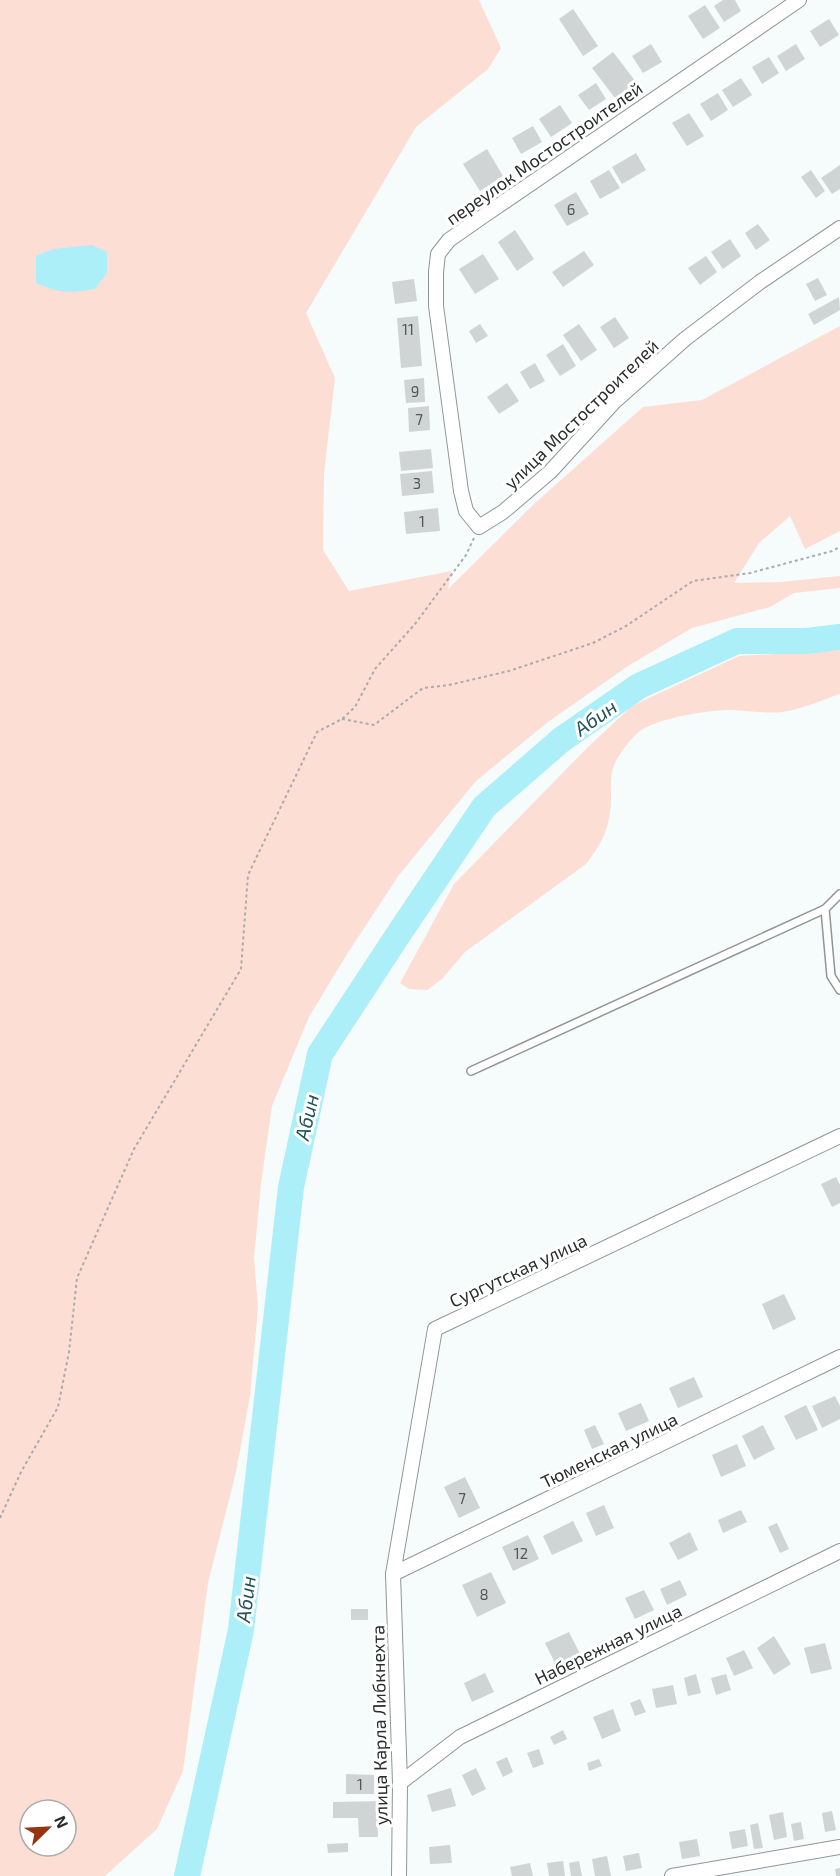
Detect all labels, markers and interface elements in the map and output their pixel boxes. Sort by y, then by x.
street label: переулок Мостостроителей [441,77,647,229]
house number: 6 [567,200,575,218]
house number: 11 [402,320,414,338]
street label: улица Мостостроителей [499,335,663,493]
house number: 9 [411,382,419,400]
house number: 7 [415,410,423,428]
house number: 3 [413,474,421,492]
house number: 1 [419,512,425,530]
water label: Абин [568,694,621,741]
water label: Абин [289,1092,323,1143]
street label: Сургутская улица [446,1228,590,1312]
street label: Тюменская улица [537,1407,681,1493]
house number: 7 [458,1489,466,1507]
house number: 12 [514,1544,528,1562]
water label: Абин [230,1574,260,1625]
house number: 8 [479,1585,489,1603]
street label: Набережная улица [531,1599,685,1689]
street label: улица Карла Либкнехта [366,1625,392,1825]
house number: 1 [357,1775,363,1793]
north arrow [18,1798,78,1858]
text: N [51,1813,73,1831]

